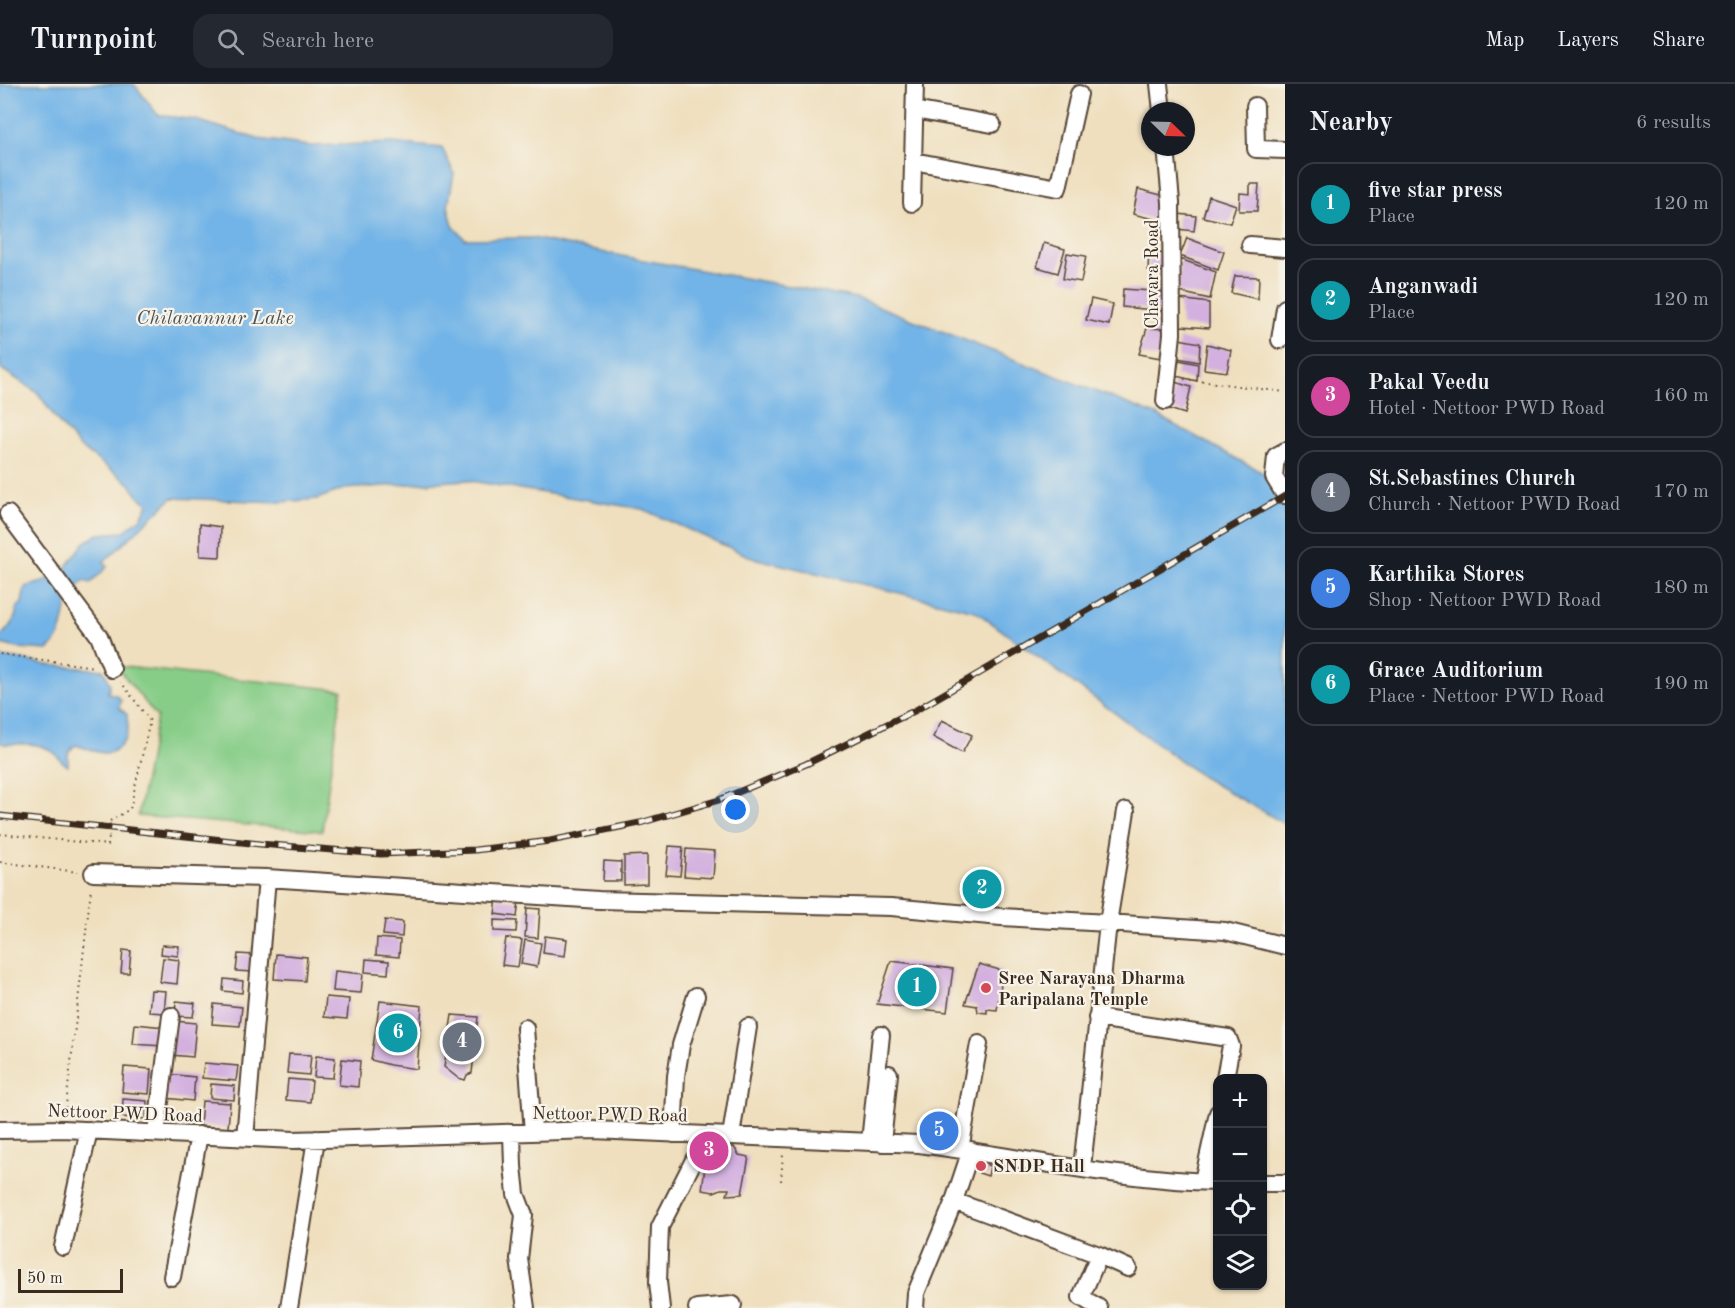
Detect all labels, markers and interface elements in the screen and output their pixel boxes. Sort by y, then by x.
search box [193,14,613,68]
icon: search [214,25,247,58]
text: Turnpoint [30,27,157,55]
text: Search here [262,30,374,52]
text: Map [1485,30,1524,51]
text: Layers [1557,30,1619,51]
text: Share [1652,30,1705,51]
north arrow [1141,102,1195,156]
text: Nearby [1309,110,1393,136]
text: 6 results [1636,113,1711,133]
text: five star press [1368,180,1503,202]
text: 1 [1325,194,1336,214]
text: 120 m [1653,194,1709,214]
text: Place [1368,207,1415,227]
street label: Chavara Road [1144,219,1162,329]
text: Anganwadi [1368,276,1478,298]
text: 2 [1325,290,1336,310]
text: 120 m [1653,290,1709,310]
text: Place [1368,303,1415,323]
water label: Chilavannur Lake [136,309,294,329]
text: Pakal Veedu [1368,372,1490,394]
text: 3 [1325,386,1336,406]
text: 160 m [1653,386,1709,406]
text: Hotel · Nettoor PWD Road [1368,399,1605,419]
text: St.Sebastines Church [1368,468,1576,490]
text: 4 [1325,482,1336,502]
text: 170 m [1653,482,1709,502]
text: Church · Nettoor PWD Road [1368,495,1621,515]
text: Karthika Stores [1368,564,1524,586]
text: 5 [1325,578,1336,598]
text: 180 m [1653,578,1709,598]
text: Shop · Nettoor PWD Road [1368,591,1601,611]
text: Grace Auditorium [1368,660,1543,682]
text: 6 [1325,674,1336,694]
text: 190 m [1653,674,1709,694]
text: Place · Nettoor PWD Road [1368,687,1605,707]
your location [721,795,750,824]
pin: 2 [962,866,1002,912]
pin: 1 [898,964,936,1010]
place label: Sree Narayana Dharma Paripalana Temple [998,970,1185,1009]
marker: Sree Narayana Dharma Paripalana Temple [979,981,993,995]
pin: 6 [378,1010,418,1056]
pin: 4 [442,1020,482,1064]
map controls [1213,1074,1267,1290]
button: + [1213,1074,1267,1128]
street label: Nettoor PWD Road [47,1102,203,1126]
street label: Nettoor PWD Road [532,1105,688,1125]
pin: 5 [920,1108,958,1154]
pin: 3 [690,1128,728,1174]
button: − [1213,1128,1267,1182]
place label: SNDP Hall [993,1158,1085,1176]
marker: SNDP Hall [974,1159,988,1173]
button: locate [1213,1182,1267,1236]
button: layers [1213,1236,1267,1290]
scale bar [18,1266,123,1294]
text: 50 m [27,1271,63,1287]

